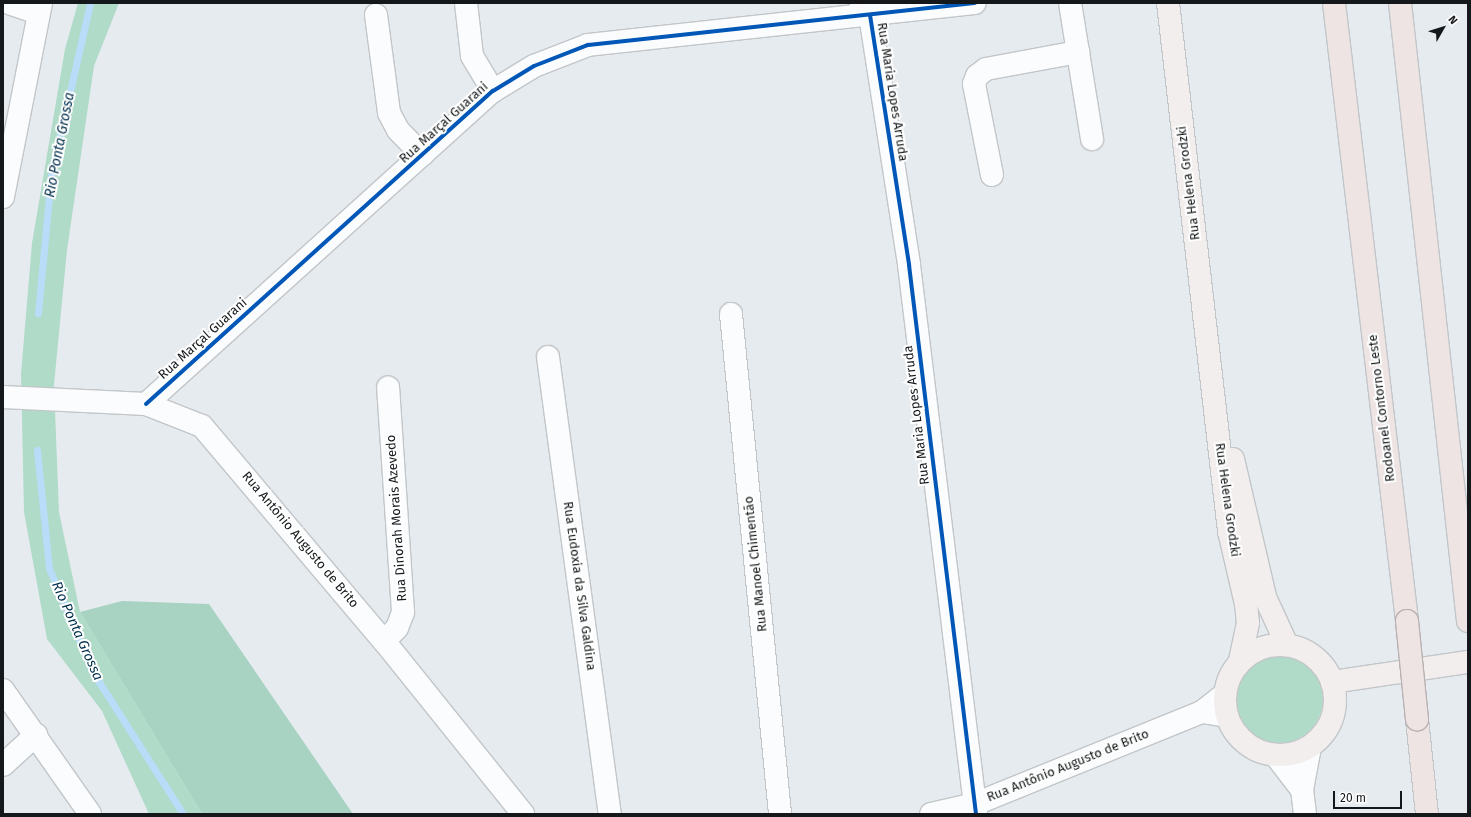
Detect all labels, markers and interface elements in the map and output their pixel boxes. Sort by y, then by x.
north arrow [1423,8,1463,48]
text: N [1445,13,1460,27]
street label: Rua Maria Lopes Arruda [873,21,911,163]
street label: Rua Marçal Guarani [396,79,492,167]
water label: Rio Ponta Grossa [42,91,78,199]
street label: Rua Helena Grodzki [1174,125,1204,241]
street label: Rua Marçal Guarani [155,295,251,383]
street label: Rodoanel Contorno Leste [1365,333,1399,483]
street label: Rua Maria Lopes Arruda [901,344,933,486]
street label: Rua Dinorah Morais Azevedo [383,434,411,602]
street label: Rua Helena Grodzki [1211,442,1243,558]
street label: Rua Antônio Augusto de Brito [238,469,362,611]
street label: Rua Manoel Chimentão [741,495,771,633]
street label: Rua Eudoxia da Silva Galdina [559,501,599,671]
water label: Rio Ponta Grossa [48,579,106,683]
street label: Rua Antônio Augusto de Brito [985,726,1151,806]
scale bar [1335,783,1404,809]
text: 20 m [1340,791,1366,805]

